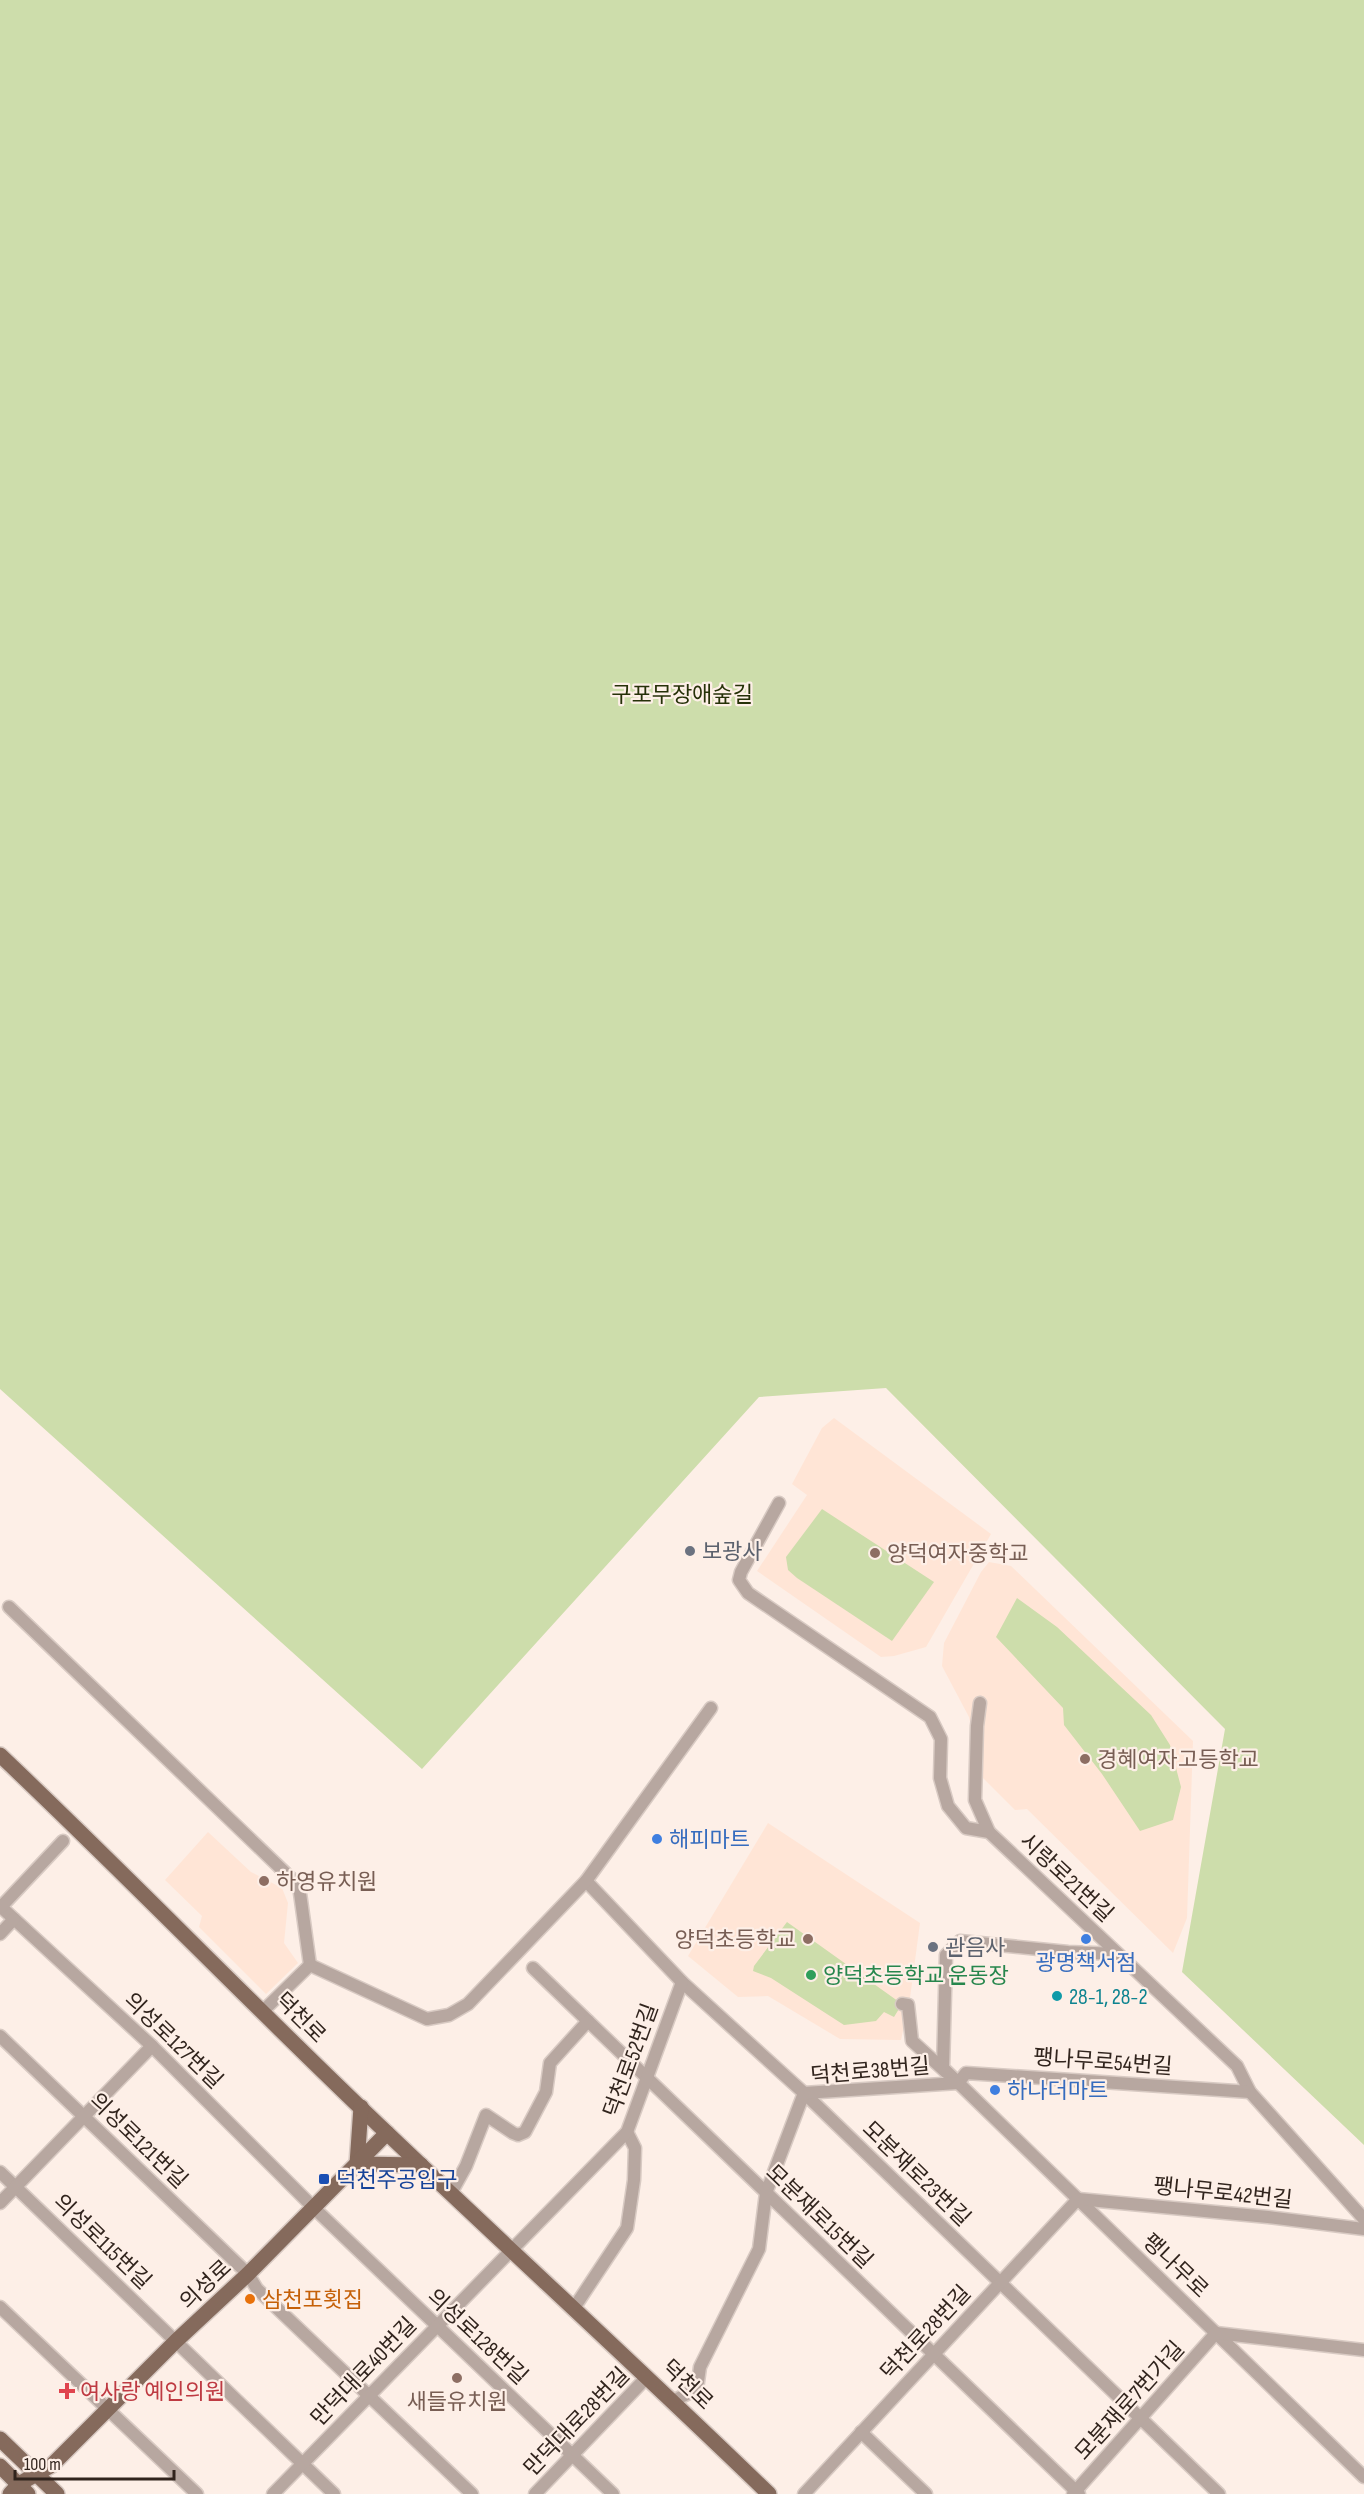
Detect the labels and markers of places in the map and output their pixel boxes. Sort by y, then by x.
place label: 보광사 [702,1539,763,1566]
place label: 양덕여자중학교 [887,1541,1029,1568]
marker: 보광사 [683,1544,697,1558]
marker: 양덕여자중학교 [868,1546,882,1560]
place label: 경혜여자고등학교 [1097,1747,1259,1774]
marker: 경혜여자고등학교 [1078,1752,1092,1766]
place label: 해피마트 [669,1827,750,1854]
marker: 해피마트 [650,1832,664,1846]
place label: 하영유치원 [276,1869,377,1896]
marker: 하영유치원 [257,1874,271,1888]
place label: 양덕초등학교 [675,1927,796,1954]
marker: 양덕초등학교 [801,1932,815,1946]
marker: 광명책서점 [1079,1932,1093,1946]
place label: 관음사 [945,1935,1006,1962]
marker: 관음사 [926,1940,940,1954]
place label: 광명책서점 [1035,1950,1137,1977]
place label: 양덕초등학교 운동장 [823,1963,1009,1990]
marker: 양덕초등학교 운동장 [804,1968,818,1982]
place label: 28-1, 28-2 [1069,1984,1148,2011]
marker: 28-1, 28-2 [1050,1989,1064,2003]
place label: 하나더마트 [1007,2078,1108,2105]
marker: 하나더마트 [988,2083,1002,2097]
place label: 덕천주공입구 [336,2167,457,2194]
marker: 덕천주공입구 [317,2172,331,2186]
place label: 삼천포횟집 [262,2287,363,2314]
marker: 삼천포횟집 [243,2292,257,2306]
marker: 새들유치원 [450,2371,464,2385]
place label: 여사랑 예인의원 [80,2379,225,2406]
marker: 여사랑 예인의원 [58,2382,76,2400]
place label: 새들유치원 [406,2389,508,2416]

